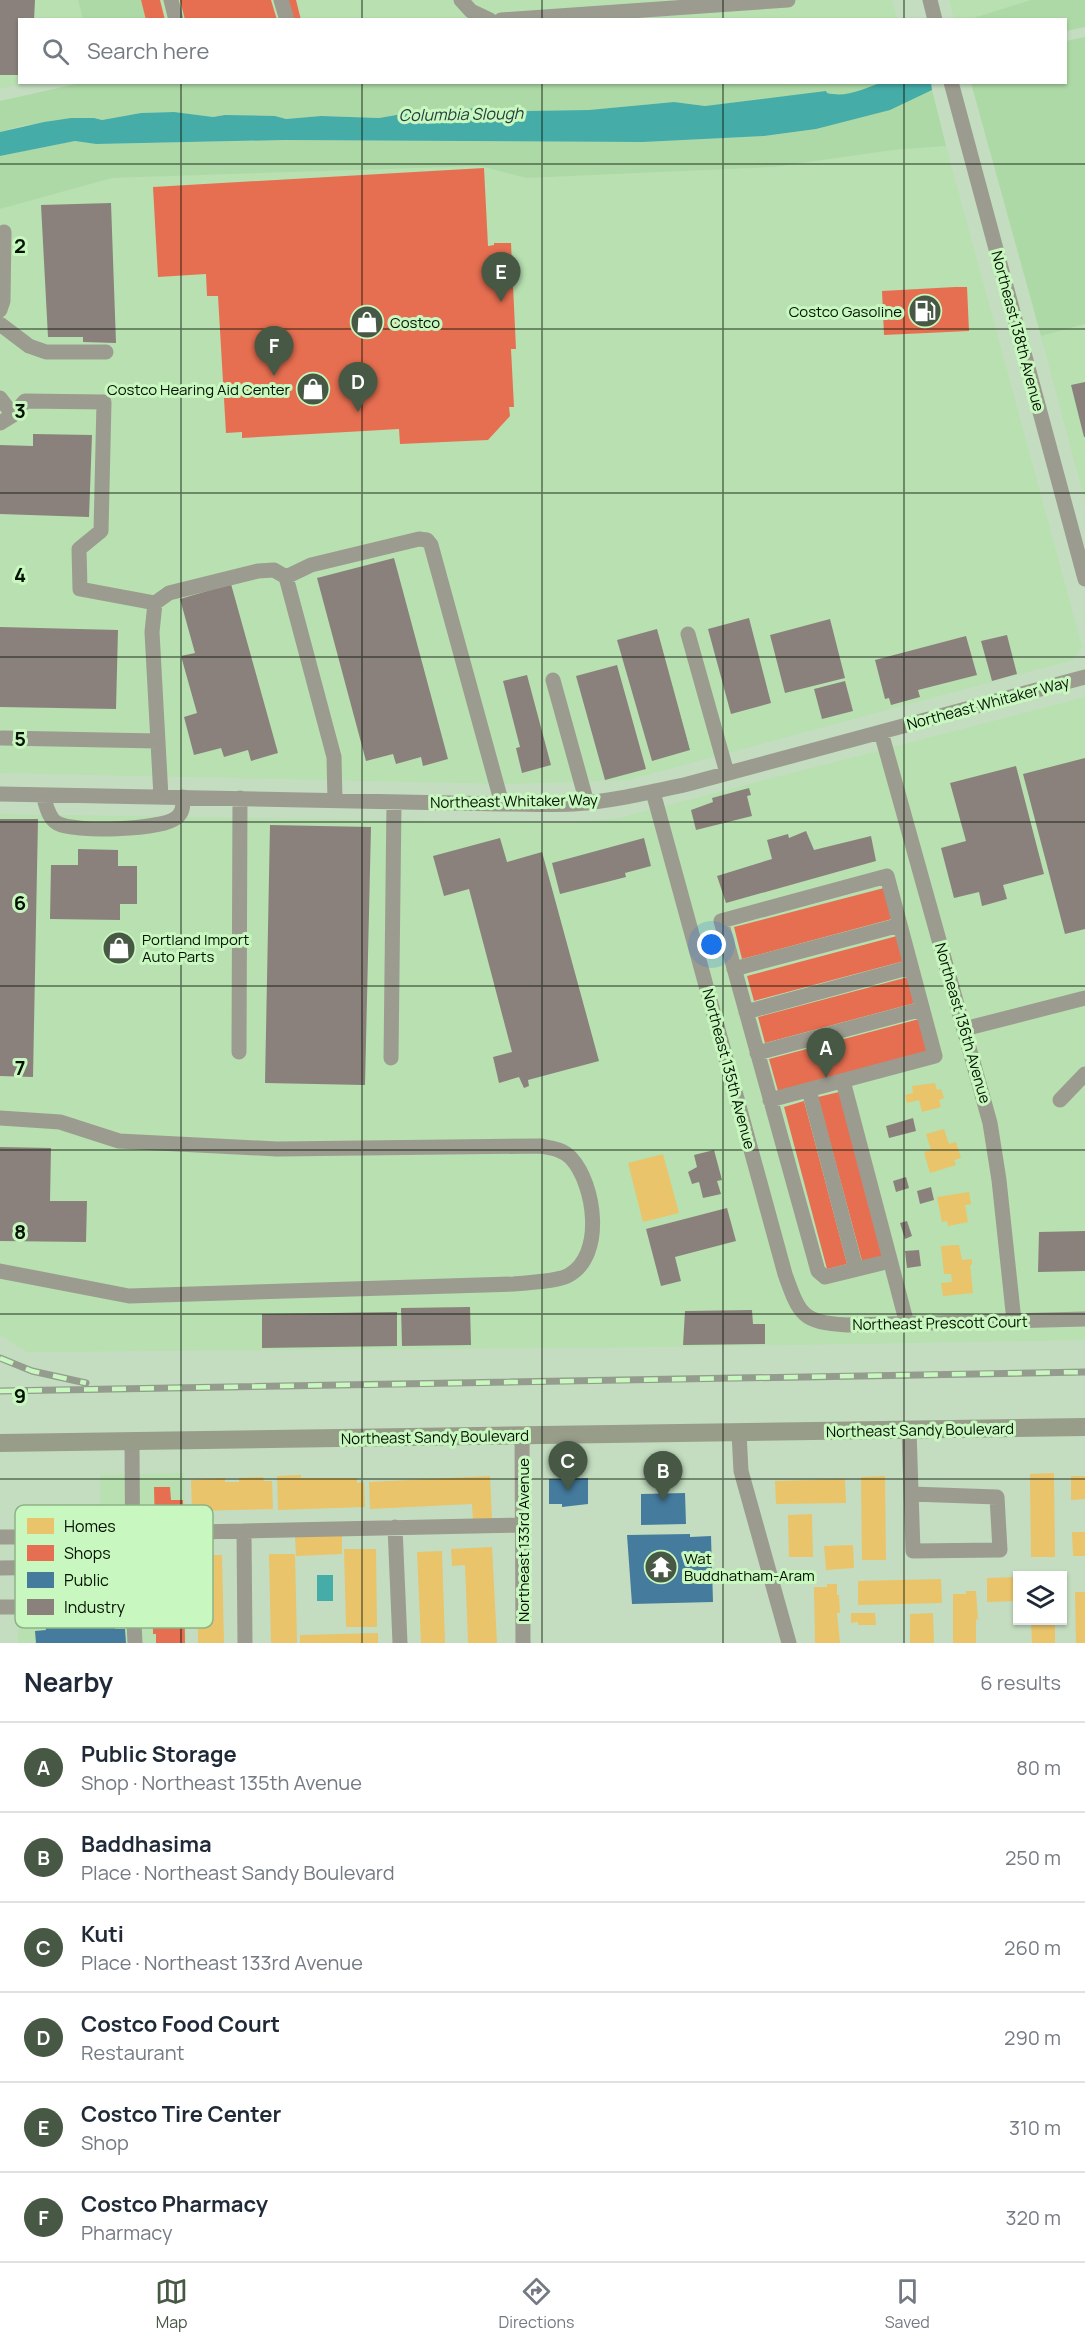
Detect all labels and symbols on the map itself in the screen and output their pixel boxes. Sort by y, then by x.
water label: Columbia Slough [399,102,524,126]
text: 2 [14,232,26,259]
street label: Northeast 138th Avenue [986,248,1050,414]
pin: E [482,252,520,302]
fuel station icon: Costco Gasoline [907,293,943,329]
place label: Costco Gasoline [789,301,902,322]
shop icon: Costco [349,304,385,340]
place label: Costco [390,312,440,333]
pin: F [254,326,294,376]
pin: D [338,362,378,412]
shop icon: Costco Hearing Aid Center [295,371,331,407]
place label: Costco Hearing Aid Center [107,379,291,400]
text: 3 [14,397,26,424]
text: 4 [14,561,26,588]
street label: Northeast Whitaker Way [904,671,1072,735]
text: 5 [14,725,26,752]
street label: Northeast Whitaker Way [430,789,598,813]
text: 6 [14,889,26,916]
place label: Portland Import Auto Parts [142,929,249,967]
shop icon: Portland Import Auto Parts [101,930,137,966]
your location [697,930,726,959]
street label: Northeast 136th Avenue [930,940,996,1106]
street label: Northeast 135th Avenue [697,986,761,1152]
pin: A [806,1028,846,1078]
text: 7 [15,1054,25,1081]
text: 8 [14,1218,26,1245]
street label: Northeast Prescott Court [852,1311,1028,1335]
text: 9 [14,1382,26,1409]
street label: Northeast Sandy Boulevard [826,1418,1014,1442]
street label: Northeast Sandy Boulevard [341,1425,529,1449]
pin: C [548,1442,588,1491]
pin: B [644,1452,682,1501]
street label: Northeast 133rd Avenue [513,1458,534,1622]
legend [15,1505,213,1628]
text: Homes [64,1515,116,1537]
text: Shops [64,1542,111,1564]
place label: Wat Buddhatham-Aram [684,1548,815,1586]
temple icon: Wat Buddhatham-Aram [643,1549,679,1585]
text: Public [64,1569,109,1591]
text: Industry [64,1596,126,1618]

